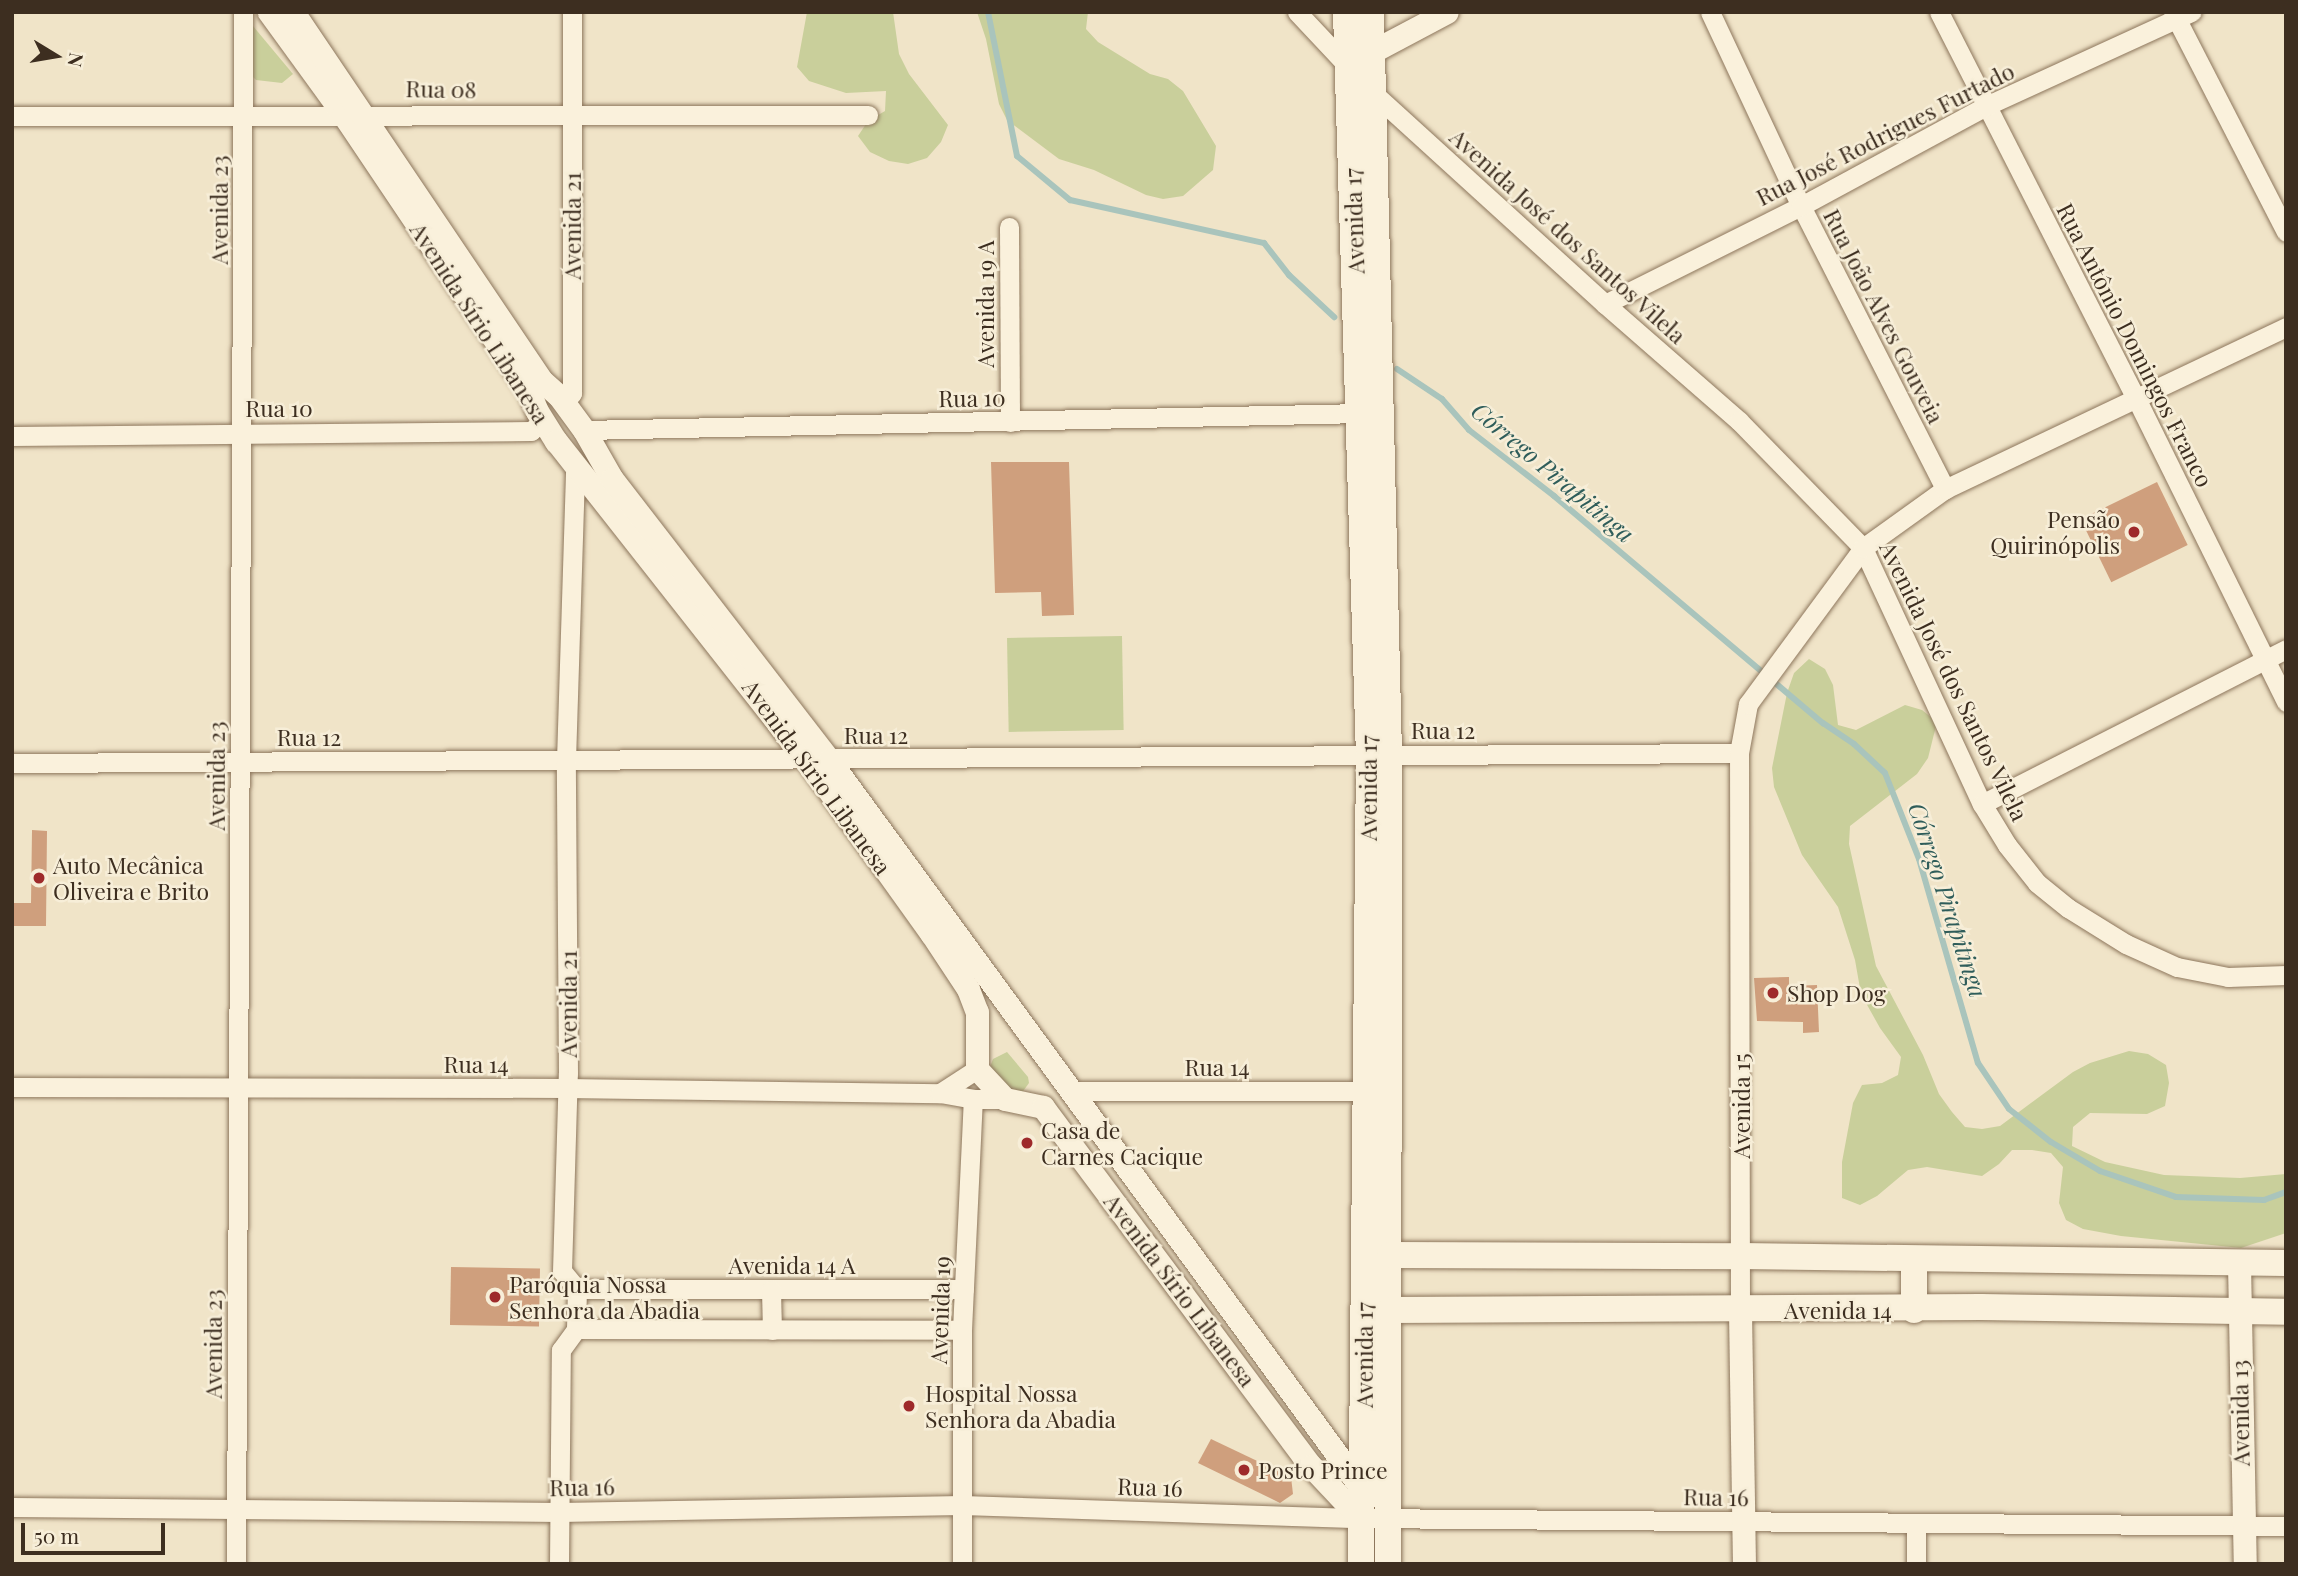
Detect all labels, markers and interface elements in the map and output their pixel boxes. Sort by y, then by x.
north arrow [21,21,91,91]
text: N [63,51,91,69]
street label: Rua José Rodrigues Furtado [1751,57,2019,211]
street label: Rua 08 [405,75,477,103]
street label: Avenida José dos Santos Vilela [1444,123,1692,349]
street label: Avenida 23 [205,155,233,265]
street label: Avenida 17 [1338,168,1370,274]
street label: Avenida 21 [558,172,586,280]
street label: Rua Antônio Domingos Franco [2051,198,2219,492]
street label: Rua João Alves Gouveia [1818,204,1950,428]
street label: Avenida Sírio Libanesa [405,217,555,429]
street label: Avenida 19 A [971,240,999,368]
street label: Rua 10 [938,384,1006,412]
street label: Rua 10 [245,394,313,422]
water label: Córrego Pirapitinga [1466,396,1640,548]
place label: Pensão Quirinópolis [1990,505,2120,559]
marker: Pensão Quirinópolis [2126,524,2142,540]
street label: Avenida José dos Santos Vilela [1874,536,2034,826]
street label: Avenida Sírio Libanesa [737,674,897,880]
street label: Rua 12 [1411,716,1475,744]
street label: Avenida 23 [202,721,230,831]
street label: Rua 12 [844,721,908,749]
street label: Rua 12 [277,723,341,751]
street label: Avenida 17 [1354,735,1382,841]
water label: Córrego Pirapitinga [1903,799,1993,1001]
place label: Auto Mecânica Oliveira e Brito [53,851,209,905]
marker: Auto Mecânica Oliveira e Brito [31,870,47,886]
street label: Avenida 21 [554,950,582,1058]
place label: Shop Dog [1787,979,1886,1007]
marker: Shop Dog [1765,985,1781,1001]
street label: Rua 14 [443,1050,509,1078]
street label: Rua 14 [1184,1053,1250,1081]
street label: Avenida 15 [1727,1053,1755,1159]
place label: Casa de Carnes Cacique [1041,1116,1203,1170]
marker: Casa de Carnes Cacique [1019,1135,1035,1151]
street label: Avenida Sírio Libanesa [1098,1188,1262,1392]
street label: Avenida 14 A [728,1251,856,1279]
street label: Avenida 19 [924,1255,956,1365]
place label: Paróquia Nossa Senhora da Abadia [509,1270,701,1324]
street label: Avenida 23 [199,1289,227,1399]
marker: Paróquia Nossa Senhora da Abadia [487,1289,503,1305]
street label: Avenida 14 [1784,1296,1892,1324]
street label: Avenida 17 [1350,1302,1378,1408]
street label: Avenida 13 [2225,1359,2255,1467]
place label: Hospital Nossa Senhora da Abadia [925,1379,1117,1433]
marker: Hospital Nossa Senhora da Abadia [899,1396,919,1416]
place label: Posto Prince [1258,1456,1388,1484]
marker: Posto Prince [1236,1462,1252,1478]
street label: Rua 16 [1117,1472,1183,1502]
street label: Rua 16 [549,1473,615,1501]
street label: Rua 16 [1683,1483,1749,1511]
scale bar [24,1510,168,1554]
text: 50 m [34,1521,79,1549]

